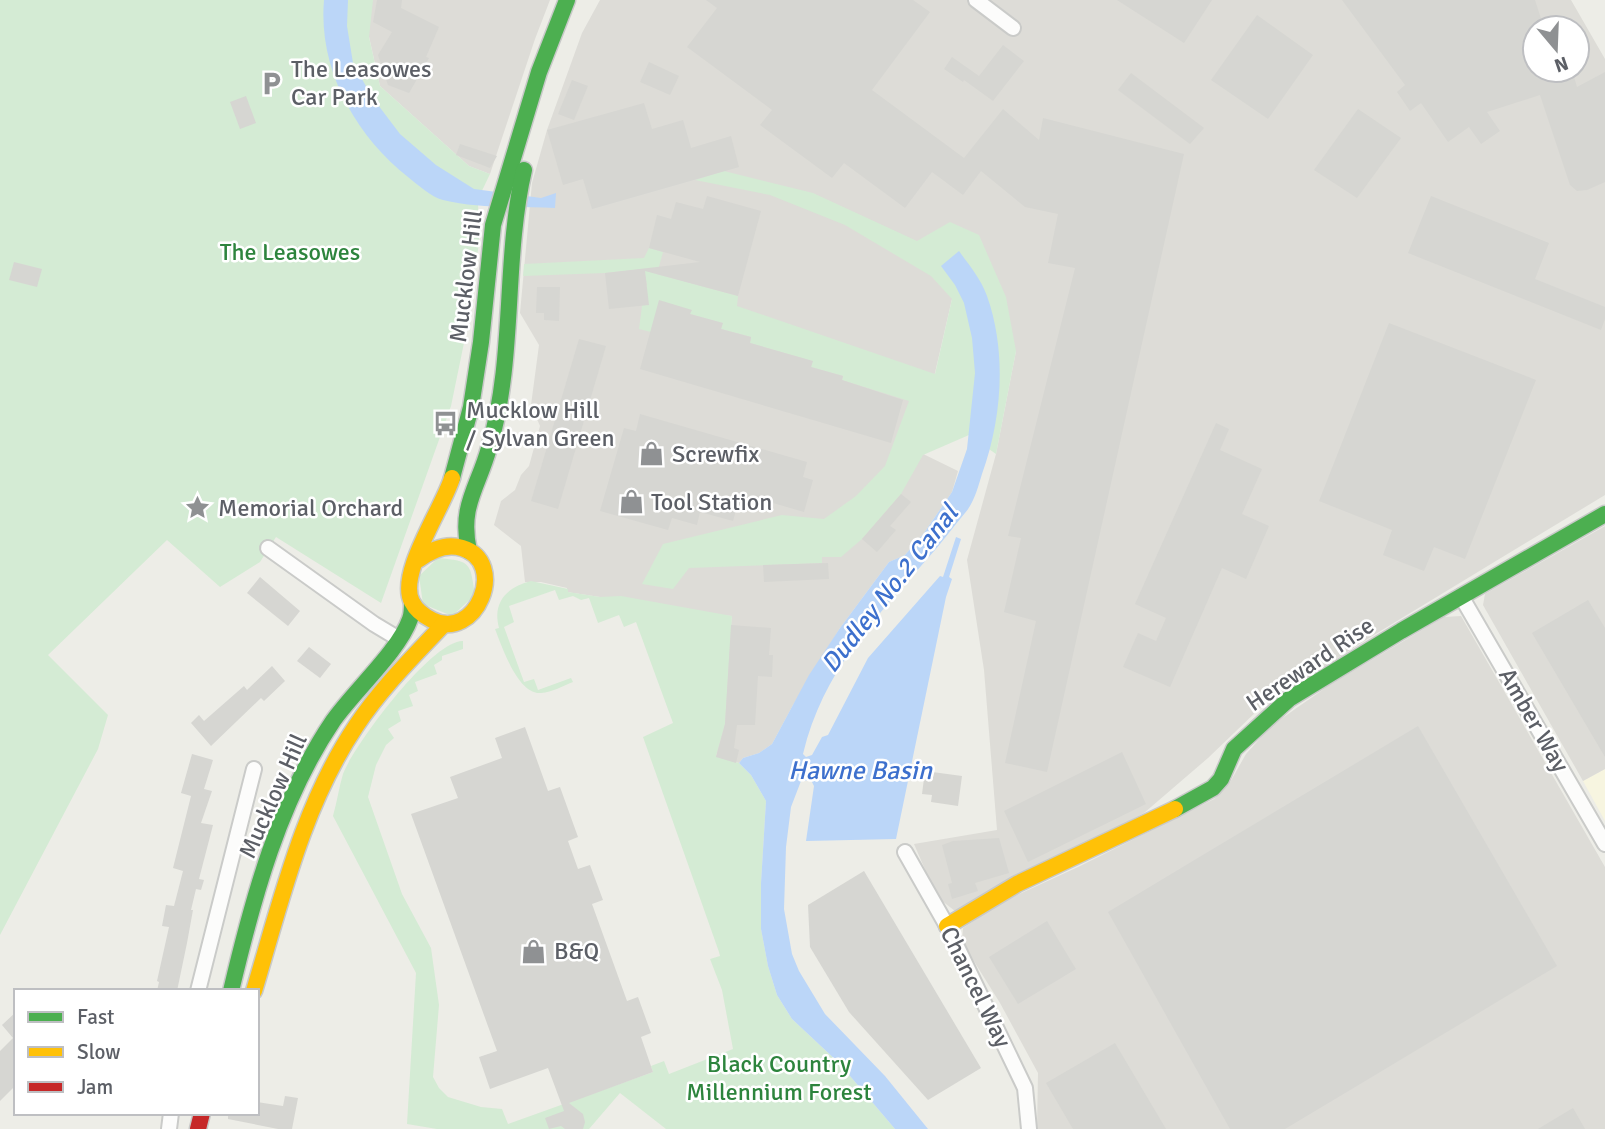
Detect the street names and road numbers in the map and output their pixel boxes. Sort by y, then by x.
street label: Mucklow Hill [443,208,489,344]
street label: Hereward Rise [1240,610,1380,718]
street label: Amber Way [1492,663,1576,777]
street label: Mucklow Hill [232,729,314,863]
street label: Chancel Way [934,922,1018,1052]

